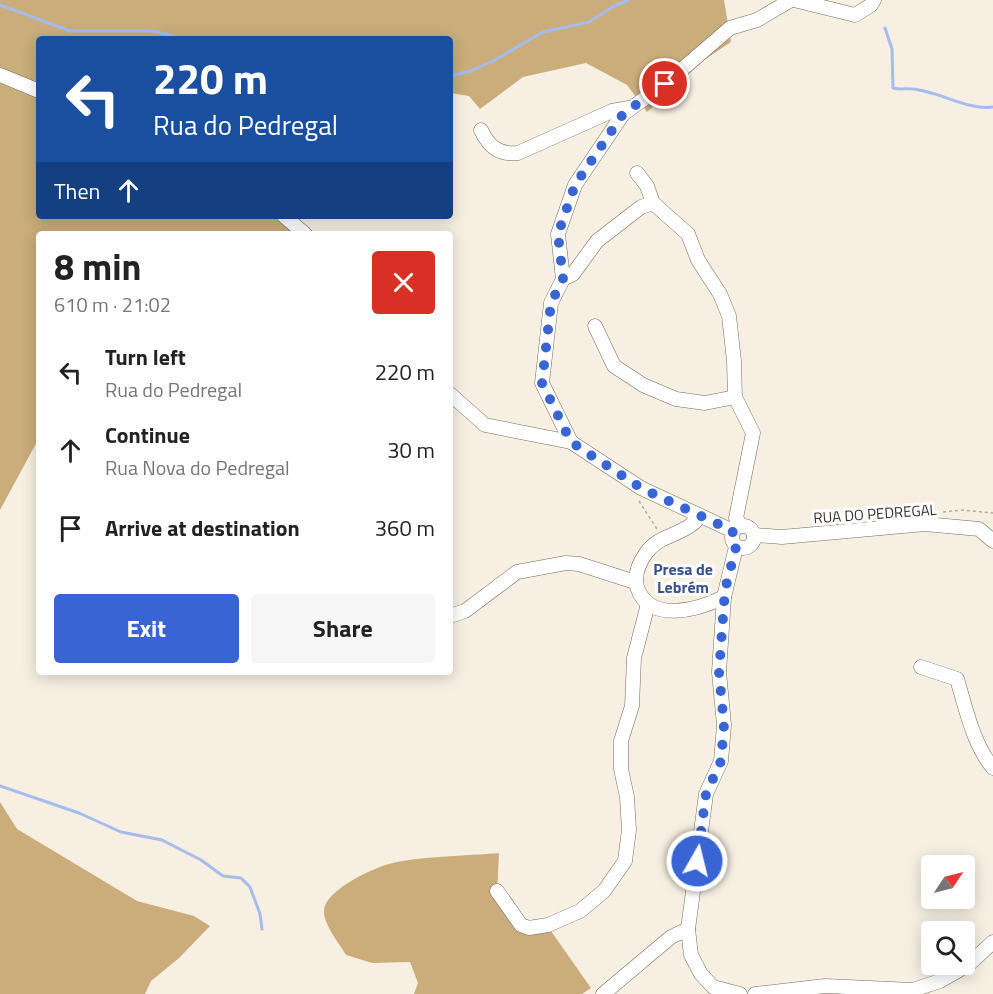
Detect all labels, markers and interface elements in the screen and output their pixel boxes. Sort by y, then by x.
text: 220 m [153,46,268,110]
pin [639,58,690,109]
icon: left [54,60,132,138]
icon: arrive [648,67,681,100]
text: Rua do Pedregal [153,104,338,145]
text: Then [54,174,100,208]
icon: ahead [112,174,145,207]
text: 8 min [54,239,141,294]
button: close [372,251,435,314]
text: 610 m · 21:02 [54,289,171,320]
text: Turn left [105,340,186,374]
text: 220 m [375,355,435,389]
icon: left [54,356,87,389]
text: Rua do Pedregal [105,374,242,405]
text: Continue [105,418,190,452]
text: 30 m [387,433,435,467]
icon: ahead [54,434,87,467]
text: Rua Nova do Pedregal [105,452,290,483]
street label: RUA DO PEDREGAL [813,498,937,529]
text: Arrive at destination [105,511,300,545]
text: 360 m [375,511,435,545]
icon: arrive [54,512,87,545]
district label: Presa de Lebrém [653,557,713,599]
button: Exit [54,594,239,663]
button: Share [251,594,435,663]
position arrow [665,829,729,893]
north arrow [921,855,975,909]
map controls [921,855,975,975]
button: search [921,921,975,975]

